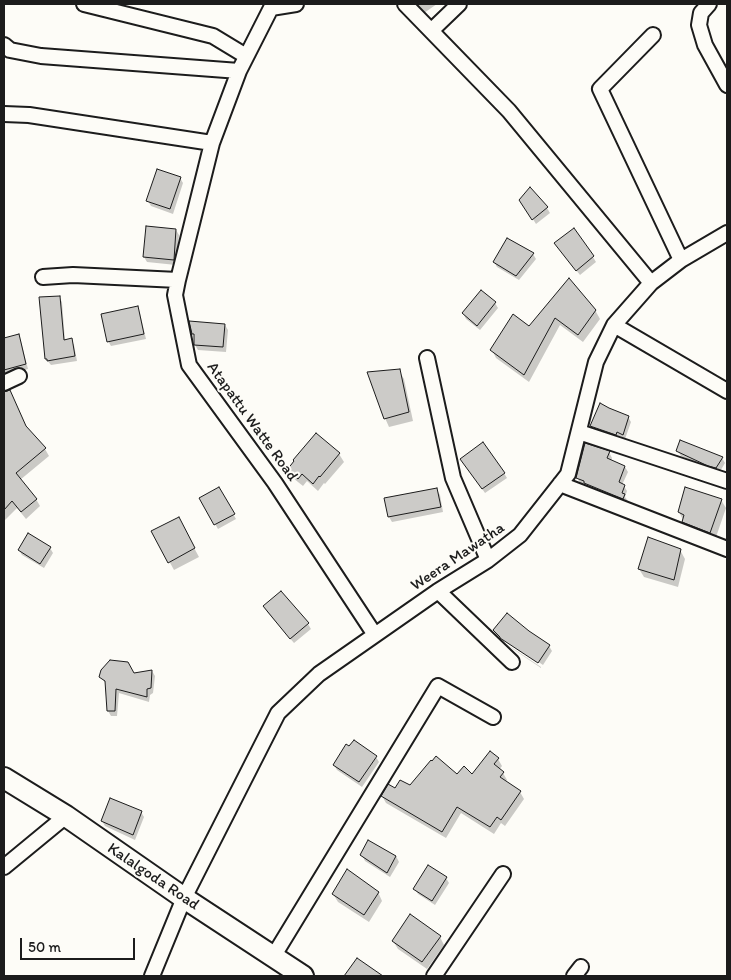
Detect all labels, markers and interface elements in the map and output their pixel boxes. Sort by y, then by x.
street label: Atapattu Watte Road [202,359,302,485]
street label: Weera Mawatha [407,519,509,595]
street label: Kalalgoda Road [103,839,203,915]
scale bar [22,928,138,960]
text: 50 m [28,938,61,956]

